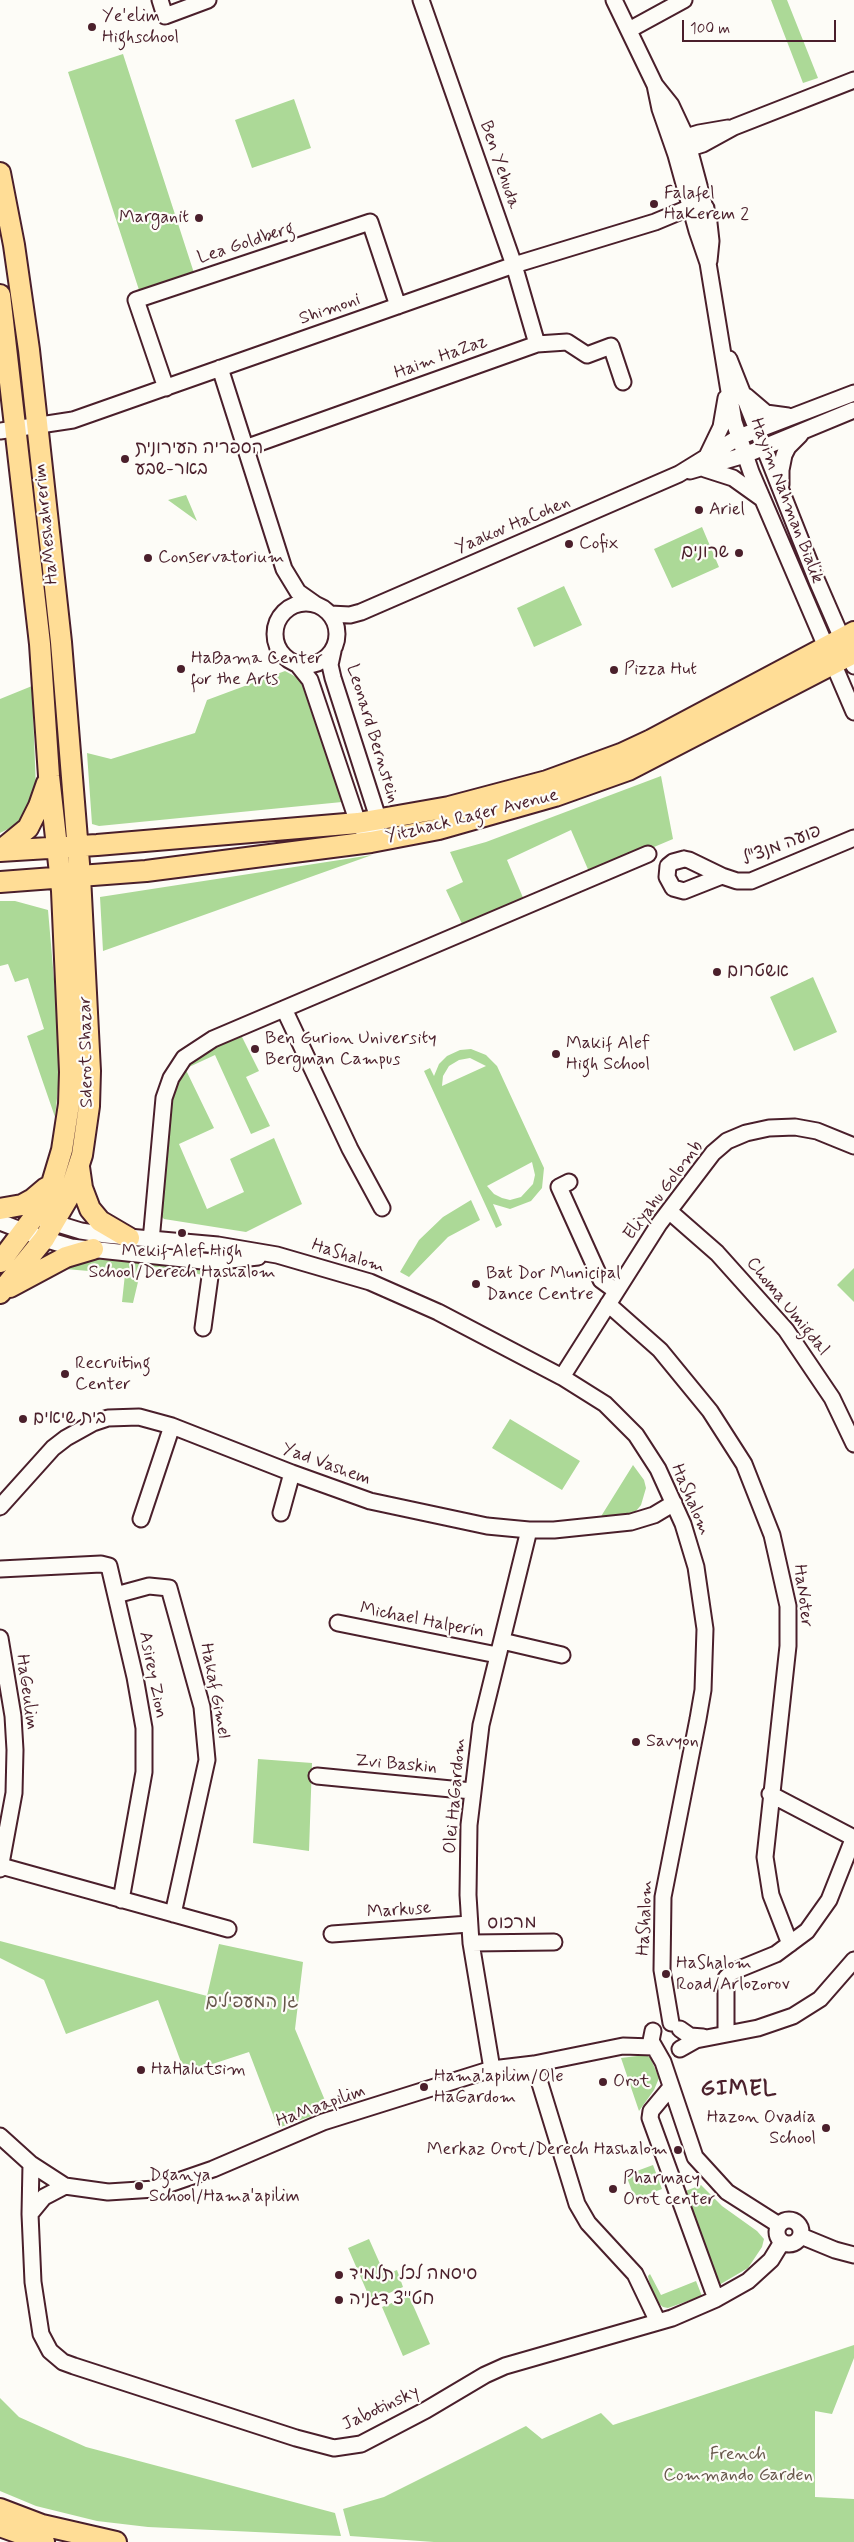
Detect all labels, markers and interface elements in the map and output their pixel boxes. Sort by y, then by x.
place label: Ye'elim Highschool [102,6,179,48]
scale bar [684,10,838,42]
text: 100 m [690,19,730,39]
marker: Ye'elim Highschool [86,21,98,33]
street label: Ben Yehuda [474,118,524,212]
place label: Falafel HaKerem 2 [664,183,749,225]
marker: Falafel HaKerem 2 [648,198,660,210]
place label: Marganit [119,207,189,229]
marker: Marganit [193,212,205,224]
street label: Lea Goldberg [195,218,297,270]
street label: Shimoni [296,289,364,331]
street label: Haim HaZaz [392,331,490,385]
street label: Hayim Nahman Bialik [744,415,828,587]
place label: הספריה העירונית באר-שבע [135,438,263,480]
marker: הספריה העירונית באר-שבע [119,453,131,465]
street label: HaMeshahrerim [30,462,64,586]
street label: Yaakov HaCohen [452,492,574,560]
place label: Ariel [709,499,745,521]
marker: Ariel [693,504,705,516]
place label: Cofix [579,533,619,555]
marker: Cofix [563,538,575,550]
place label: שרונים [681,542,729,564]
place label: Conservatorium [158,547,284,569]
marker: שרונים [733,547,745,559]
marker: Conservatorium [142,552,154,564]
place label: HaBama Center for the Arts [191,648,323,691]
place label: Pizza Hut [624,659,697,681]
street label: Leonard Bernstein [341,662,403,806]
marker: HaBama Center for the Arts [175,663,187,675]
marker: Pizza Hut [608,664,620,676]
street label: Yitzhack Rager Avenue [383,785,561,849]
street label: פועה מנצ"ל [739,821,825,871]
place label: אשטרום [727,961,789,983]
marker: אשטרום [711,966,723,978]
street label: Sderot Shazar [75,996,99,1108]
place label: Ben Gurion University Bergman Campus [265,1028,437,1070]
place label: Makif Alef High School [566,1033,650,1076]
marker: Ben Gurion University Bergman Campus [249,1043,261,1055]
marker: Makif Alef High School [550,1048,562,1060]
street label: Eliyahu Golomb [620,1137,708,1245]
marker: Mekif Alef High School/Derech Hashalom [176,1227,188,1239]
street label: HaShalom [309,1235,387,1279]
place label: Mekif Alef High School/Derech Hashalom [88,1241,276,1284]
street label: Choma Umigdal [741,1253,833,1361]
place label: Bat Dor Municipal Dance Centre [486,1263,621,1306]
marker: Bat Dor Municipal Dance Centre [470,1278,482,1290]
place label: Recruiting Center [75,1353,151,1396]
marker: Recruiting Center [59,1368,71,1380]
place label: בית שיאים [33,1408,106,1430]
marker: בית שיאים [17,1413,29,1425]
street label: Yad Vashem [279,1439,373,1491]
street label: HaShalom [665,1461,715,1539]
street label: HaNoter [787,1563,817,1629]
street label: Michael Halperin [358,1598,486,1644]
street label: Asirey Zion [133,1630,171,1720]
street label: Hakaf Gimel [194,1642,234,1740]
street label: HaGeulim [10,1653,42,1731]
place label: Savyon [646,1731,699,1753]
marker: Savyon [630,1736,642,1748]
street label: Olei HaGardom [440,1737,472,1855]
street label: Zvi Baskin [354,1751,438,1779]
street label: HaShalom [633,1880,659,1956]
street label: Markuse [366,1898,432,1924]
street label: מרכוס [487,1913,537,1935]
place label: HaShalom Road/Arlozorov [676,1953,790,1996]
marker: HaShalom Road/Arlozorov [660,1968,672,1980]
park label: גן המעפילים [206,1992,298,2014]
place label: HaHalutsim [151,2059,246,2081]
marker: HaHalutsim [135,2064,147,2076]
place label: Hama'apilim/Ole HaGardom [434,2066,564,2108]
place label: Orot [613,2071,650,2093]
marker: Orot [597,2076,609,2088]
district label: GIMEL [698,2077,780,2103]
street label: HaMaapilim [273,2081,369,2133]
marker: Hama'apilim/Ole HaGardom [418,2081,430,2093]
place label: Hazon Ovadia School [707,2107,816,2150]
marker: Hazon Ovadia School [820,2122,832,2134]
place label: Merkaz Orot/Derech Hashalom [427,2139,668,2161]
marker: Merkaz Orot/Derech Hashalom [672,2144,684,2156]
place label: Dganya School/Hama'apilim [149,2165,300,2208]
place label: Pharmacy Orot center [623,2168,715,2210]
marker: Dganya School/Hama'apilim [133,2180,145,2192]
marker: Pharmacy Orot center [607,2183,619,2195]
place label: סיסמה לכל תלמיד [349,2264,477,2286]
marker: סיסמה לכל תלמיד [333,2269,345,2281]
place label: חט''צ דגניה [349,2289,434,2311]
marker: חט''צ דגניה [333,2294,345,2306]
street label: Jabotinsky [339,2382,423,2436]
park label: French Commando Garden [663,2444,813,2486]

